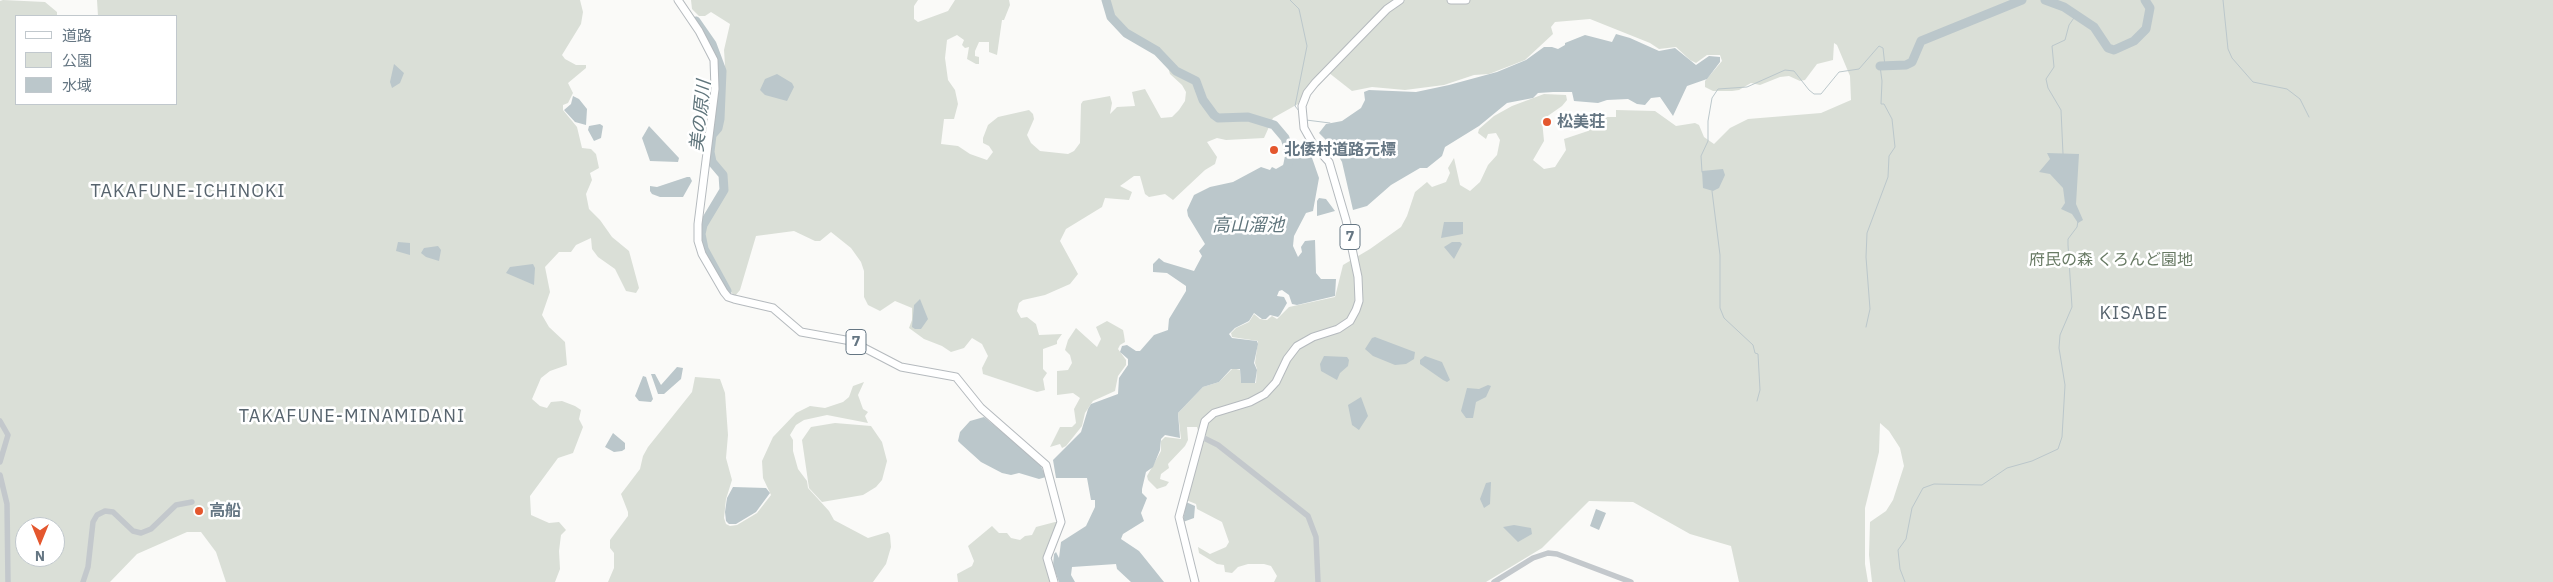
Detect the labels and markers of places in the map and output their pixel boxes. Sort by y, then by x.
place label: 松美荘 [1557,112,1605,132]
marker: 松美荘 [1541,116,1553,128]
place label: 北倭村道路元標 [1284,140,1396,160]
marker: 北倭村道路元標 [1268,144,1280,156]
place label: 高船 [209,501,241,521]
marker: 高船 [193,505,205,517]

